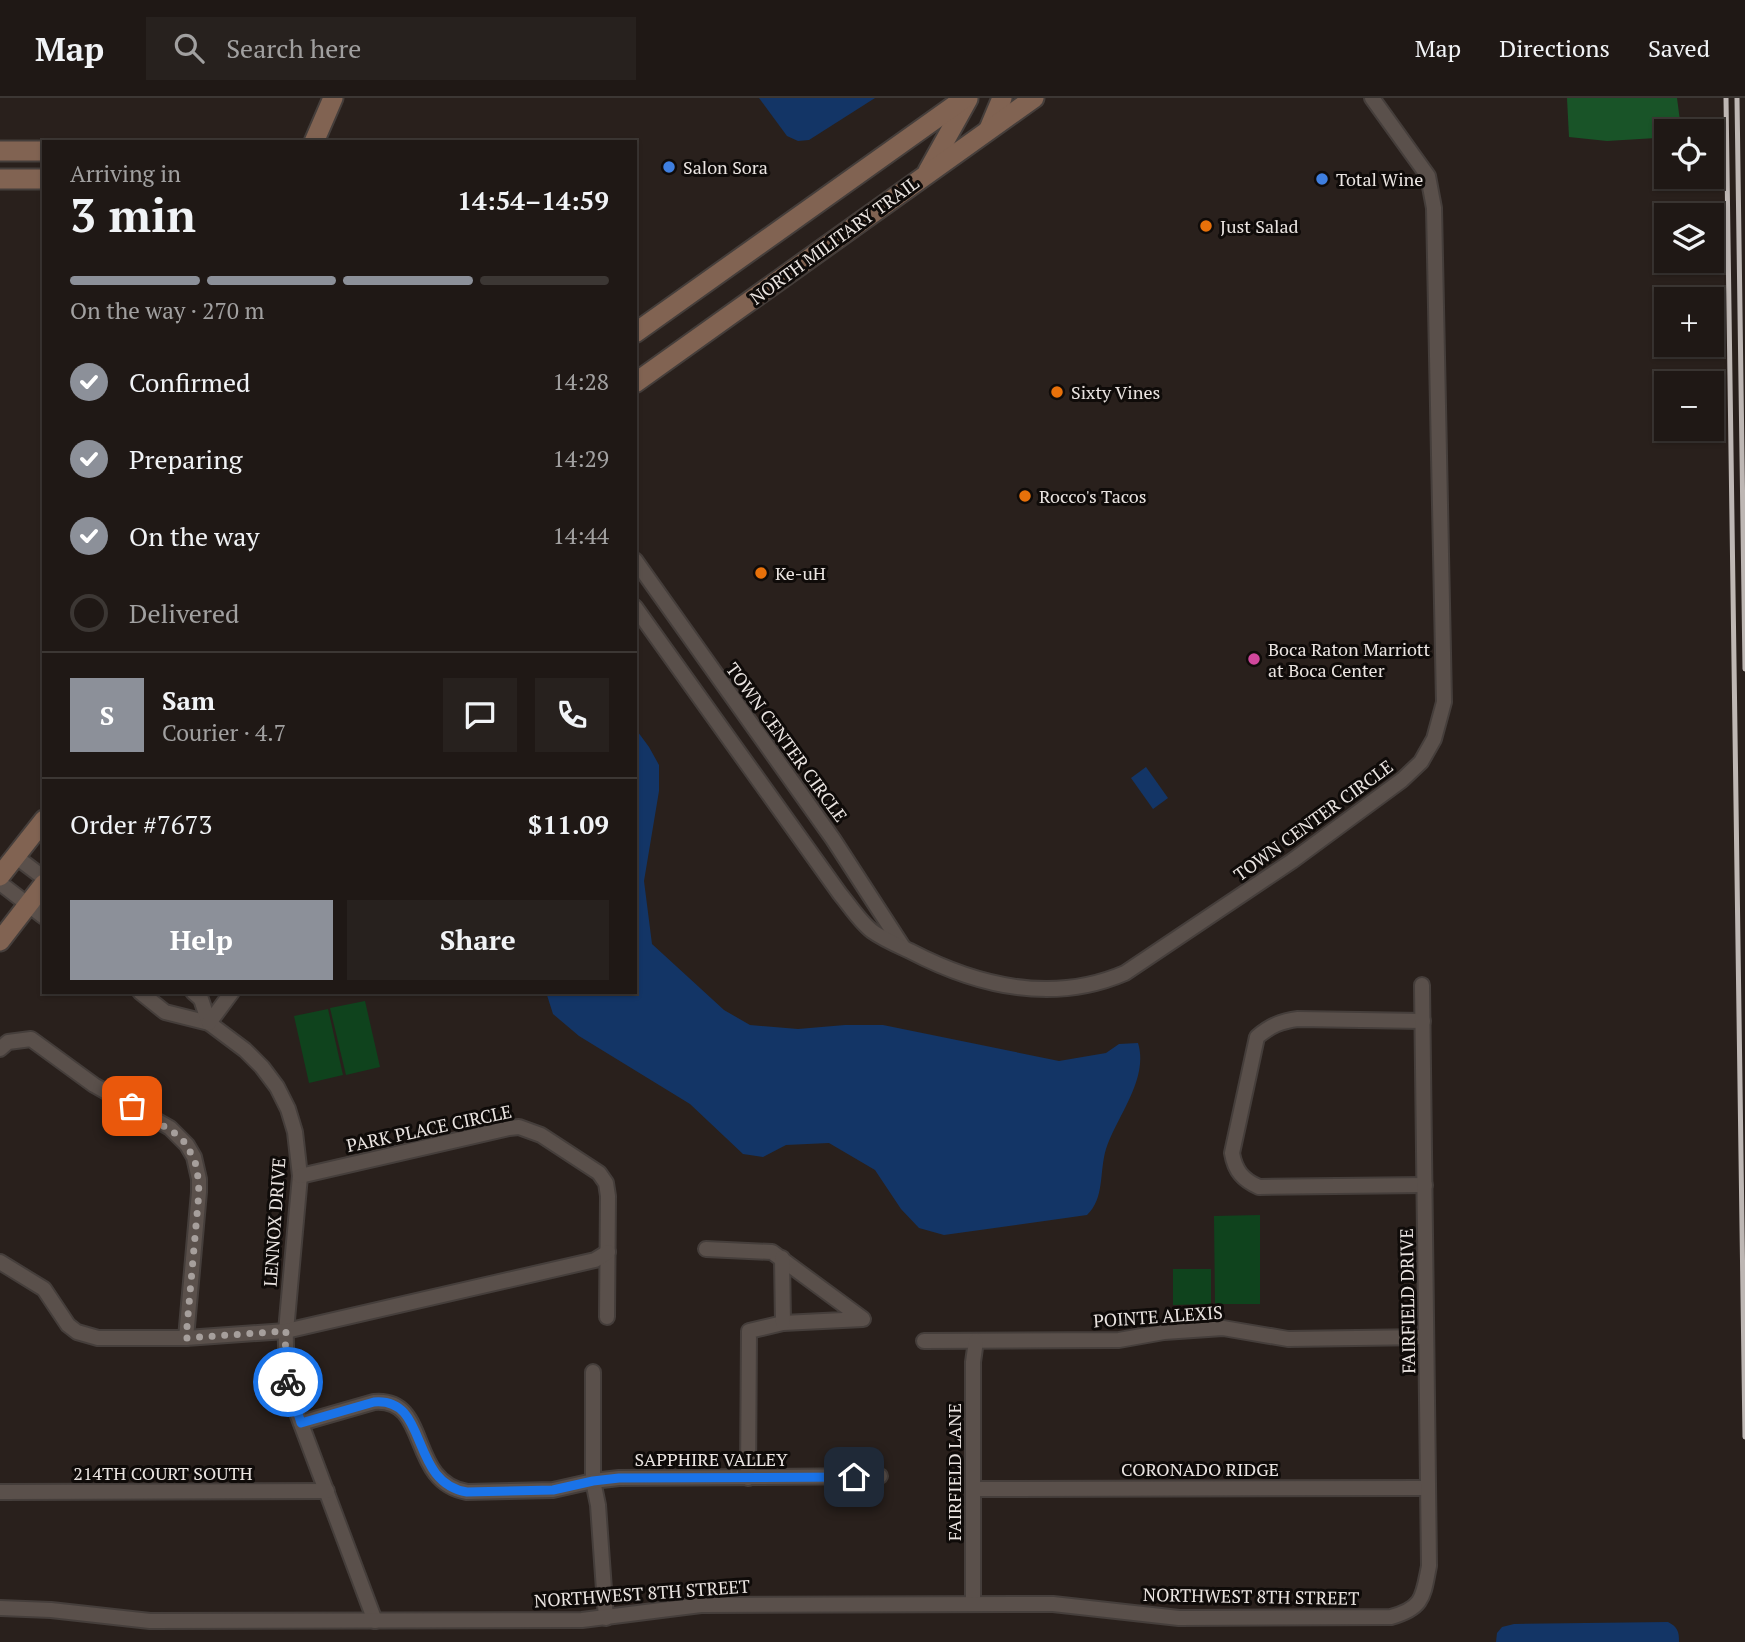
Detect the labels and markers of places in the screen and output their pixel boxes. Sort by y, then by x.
place label: Salon Sora [683,155,768,179]
marker: Salon Sora [661,159,677,175]
place label: Total Wine [1336,167,1423,191]
marker: Total Wine [1314,171,1330,187]
place label: Just Salad [1220,214,1299,238]
marker: Just Salad [1198,218,1214,234]
place label: Sixty Vines [1071,380,1160,404]
marker: Sixty Vines [1049,384,1065,400]
place label: Rocco's Tacos [1039,484,1147,508]
marker: Rocco's Tacos [1017,488,1033,504]
place label: Ke-uH [775,561,826,585]
marker: Ke-uH [753,565,769,581]
place label: Boca Raton Marriott at Boca Center [1268,637,1430,682]
marker: Boca Raton Marriott at Boca Center [1246,651,1262,667]
pin [102,1076,162,1136]
pin [824,1447,884,1507]

